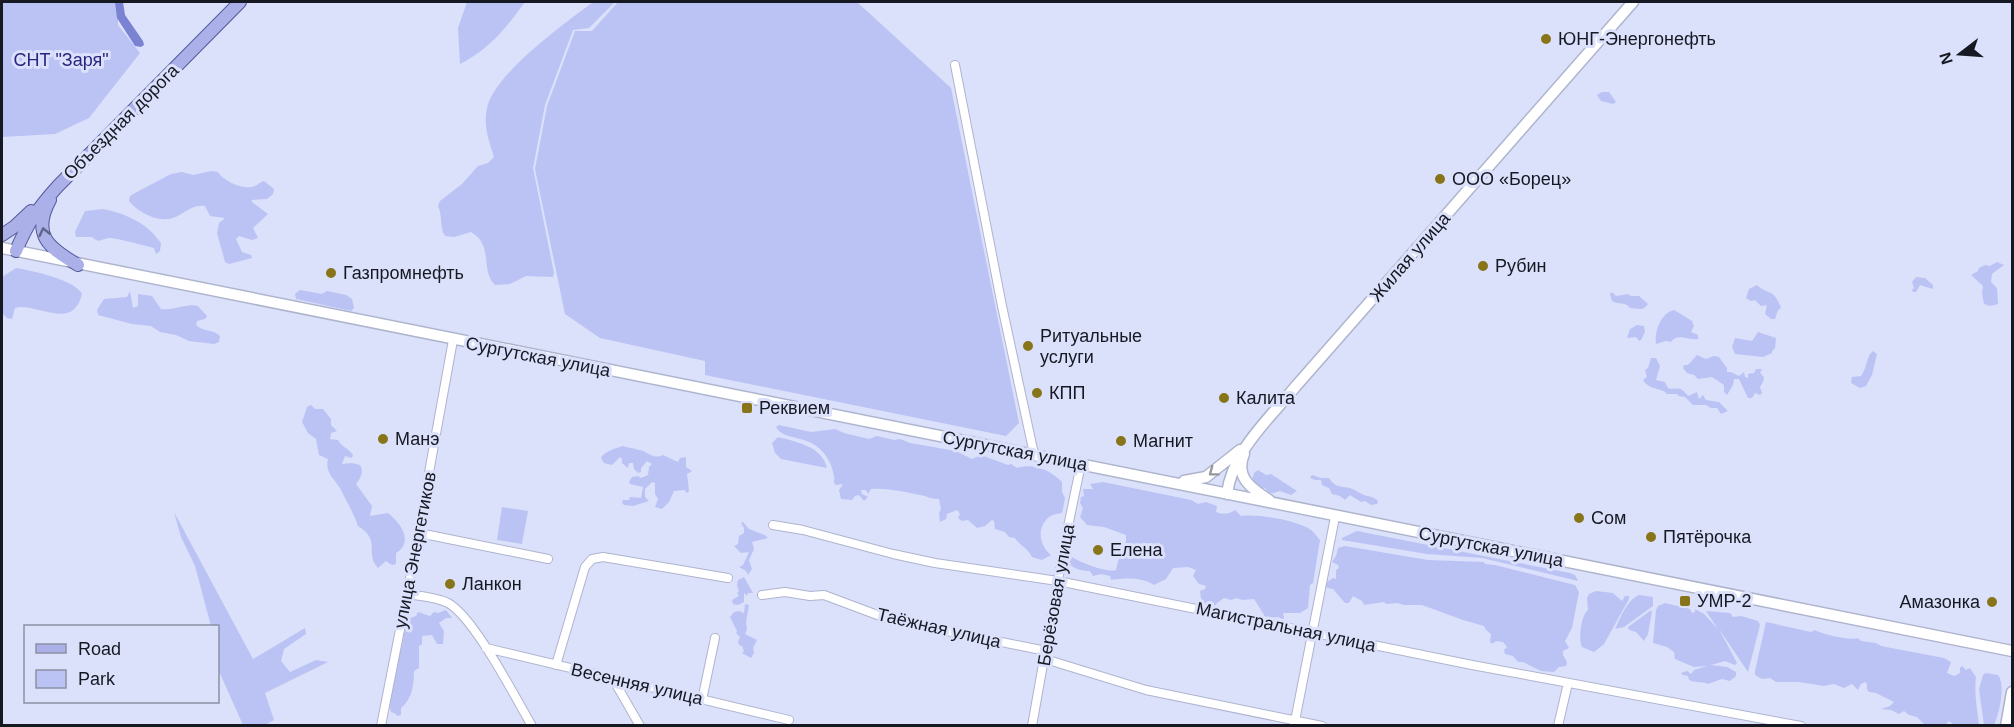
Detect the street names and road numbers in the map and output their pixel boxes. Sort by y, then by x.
street label: Объездная дорога [59,60,183,184]
street label: Жилая улица [1366,208,1455,306]
street label: Сургутская улица [464,333,613,381]
street label: Сургутская улица [941,427,1090,475]
street label: улица Энергетиков [390,470,440,630]
street label: Берёзовая улица [1034,522,1078,667]
street label: Сургутская улица [1417,523,1566,571]
street label: Магистральная улица [1194,598,1379,656]
street label: Таёжная улица [875,604,1004,652]
street label: Весенняя улица [569,659,706,709]

